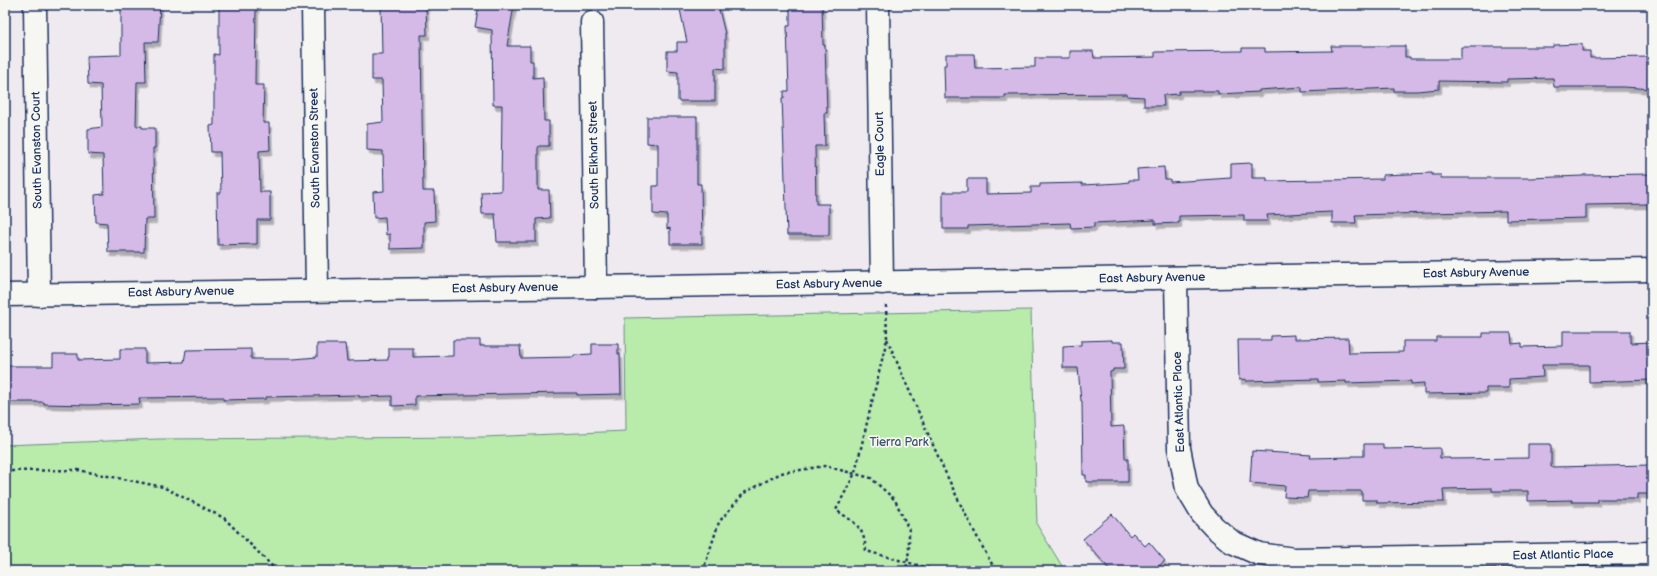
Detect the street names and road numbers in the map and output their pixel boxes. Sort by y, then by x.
street label: South Evanston Street [306,88,324,208]
street label: South Evanston Court [28,91,46,209]
street label: South Elkhart Street [586,100,602,209]
street label: Eagle Court [872,111,888,176]
street label: East Asbury Avenue [1422,265,1530,281]
street label: East Asbury Avenue [1098,270,1206,286]
street label: East Asbury Avenue [775,276,883,292]
street label: East Asbury Avenue [451,280,559,296]
street label: East Asbury Avenue [127,284,235,300]
street label: East Atlantic Place [1170,351,1188,453]
street label: East Atlantic Place [1512,547,1614,563]

